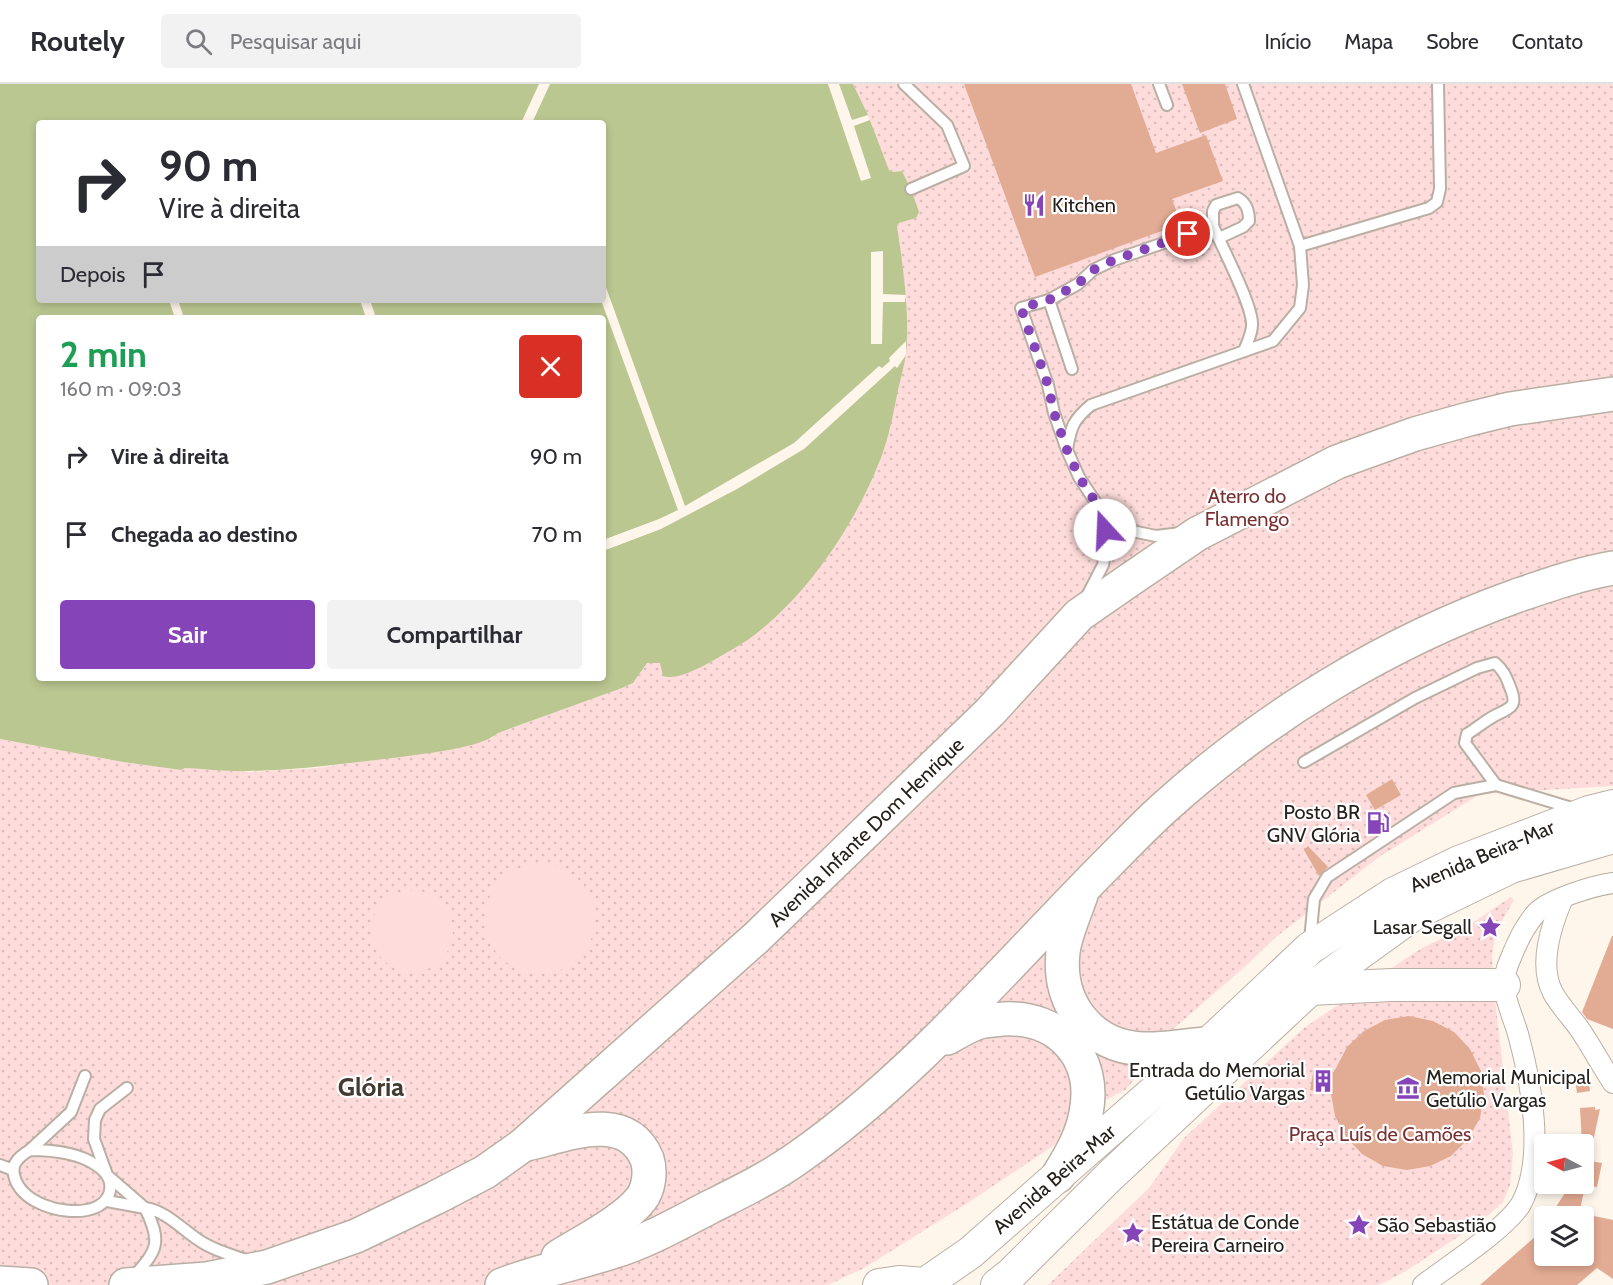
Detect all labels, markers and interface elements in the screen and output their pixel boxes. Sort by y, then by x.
search box [161,14,581,68]
text: Routely [30,24,125,58]
icon: search [182,25,215,58]
text: Pesquisar aqui [230,28,361,55]
text: Início [1264,29,1311,54]
text: Mapa [1344,29,1393,54]
text: Sobre [1426,29,1479,54]
text: Contato [1512,29,1583,54]
text: 90 m [159,140,258,192]
icon: right [60,144,138,222]
text: Vire à direita [159,192,300,225]
restaurant icon: Kitchen [1021,192,1047,218]
place label: Kitchen [1052,193,1116,217]
pin [1162,208,1213,259]
icon: arrive [1171,217,1204,250]
icon: arrive [137,258,170,291]
text: Depois [60,261,125,288]
text: 2 min [60,332,147,376]
button: close [519,335,582,398]
text: 160 m · 09:03 [60,377,182,401]
icon: right [60,440,93,473]
text: Vire à direita [111,443,229,470]
text: 90 m [530,443,582,470]
park label: Aterro do Flamengo [1205,484,1289,531]
position arrow [1073,498,1137,562]
icon: arrive [60,518,93,551]
text: Chegada ao destino [111,521,297,548]
text: 70 m [532,521,582,548]
button: Sair [60,600,315,669]
button: Compartilhar [327,600,582,669]
street label: Avenida Infante Dom Henrique [763,732,969,932]
place label: Posto BR GNV Glória [1267,800,1360,847]
fuel station icon: Posto BR GNV Glória [1365,810,1391,836]
street label: Avenida Beira-Mar [1406,814,1559,897]
place icon: Lasar Segall [1477,914,1503,940]
place label: Lasar Segall [1373,915,1472,939]
place label: Entrada do Memorial Getúlio Vargas [1129,1058,1305,1105]
place label: Memorial Municipal Getúlio Vargas [1426,1065,1591,1112]
building icon: Entrada do Memorial Getúlio Vargas [1310,1068,1336,1094]
district label: Glória [338,1071,404,1103]
museum icon: Memorial Municipal Getúlio Vargas [1395,1075,1421,1101]
street label: Avenida Beira-Mar [988,1119,1121,1239]
park label: Praça Luís de Camões [1289,1122,1471,1146]
north arrow [1534,1134,1594,1194]
map controls [1534,1134,1594,1266]
button: layers [1534,1206,1594,1266]
place label: Estátua de Conde Pereira Carneiro [1151,1210,1299,1257]
place icon: São Sebastião [1346,1212,1372,1238]
place label: São Sebastião [1377,1213,1496,1237]
place icon: Estátua de Conde Pereira Carneiro [1120,1220,1146,1246]

